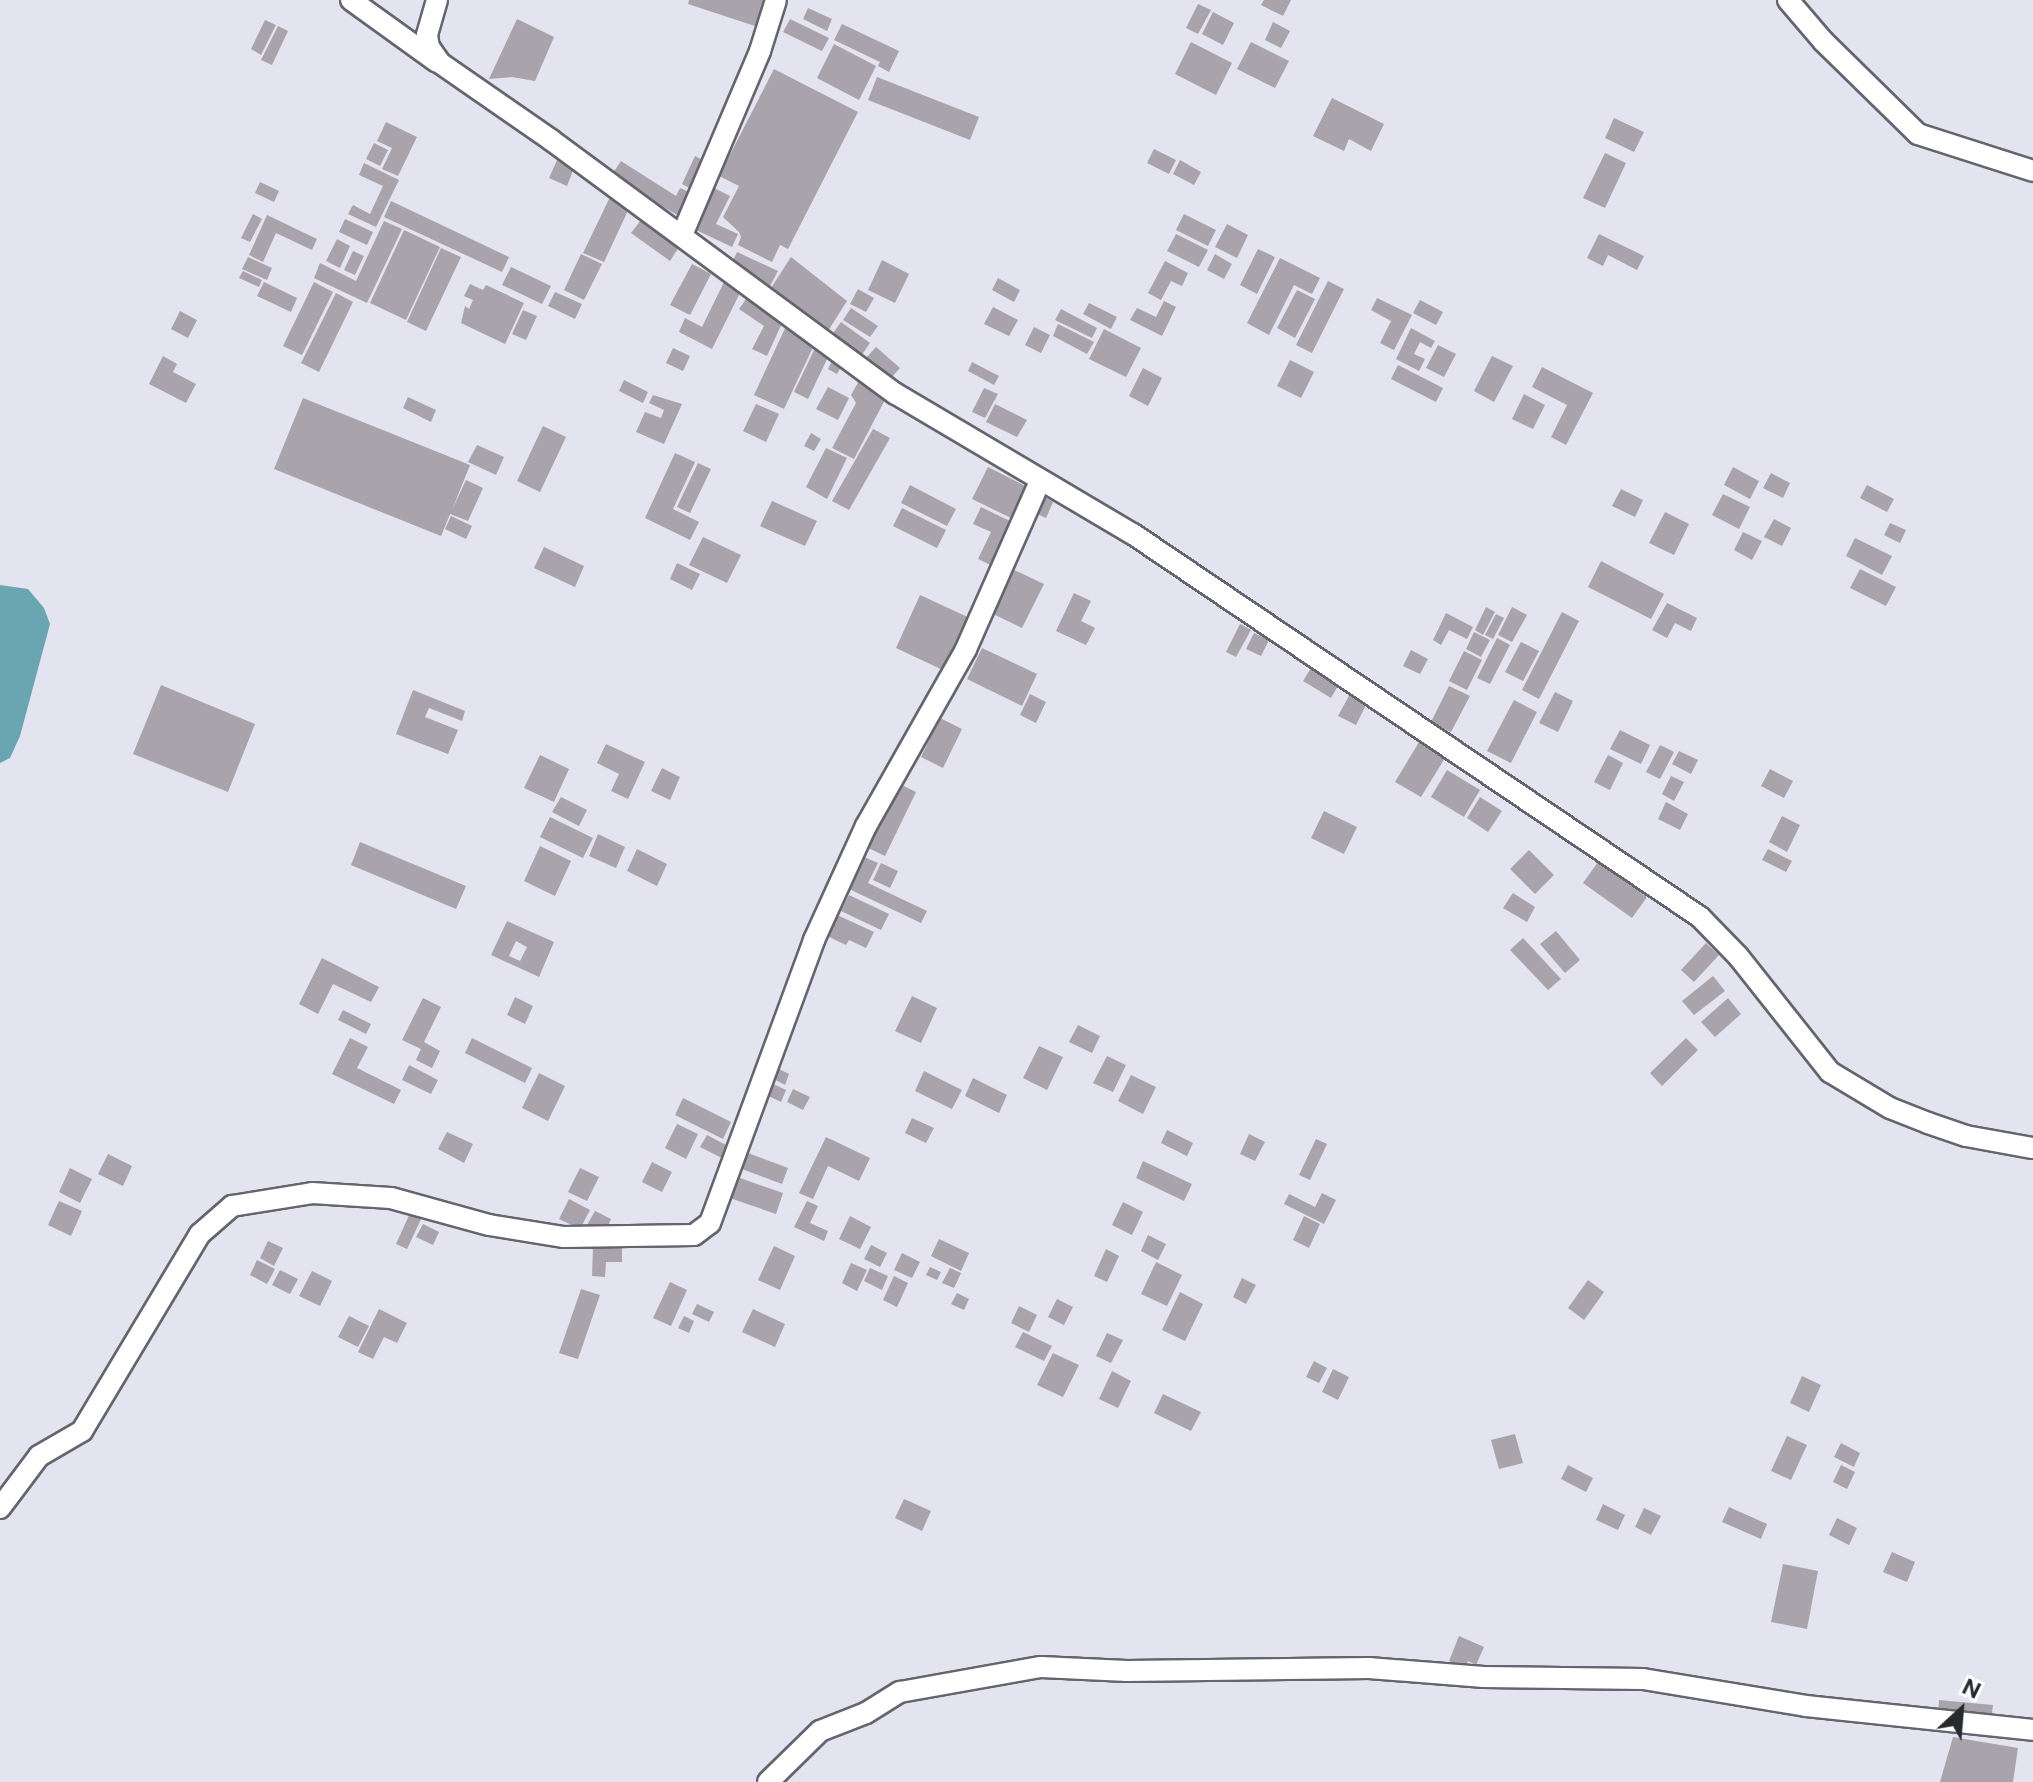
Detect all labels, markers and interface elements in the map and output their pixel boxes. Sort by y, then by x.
north arrow [1921,1670,2001,1750]
text: N [1958,1673,1985,1704]

